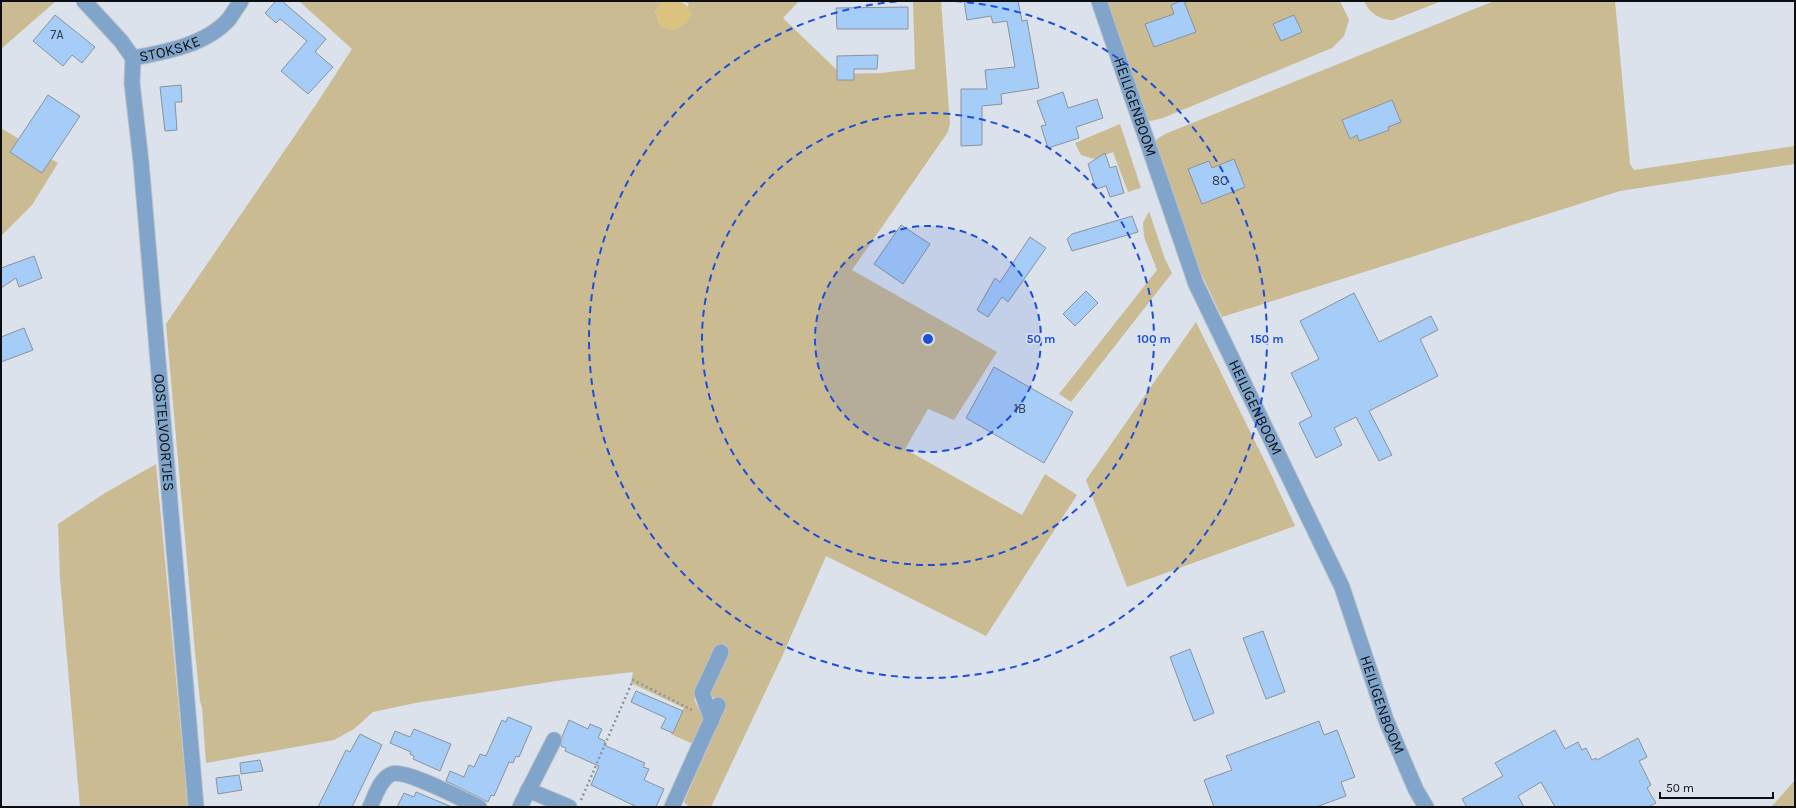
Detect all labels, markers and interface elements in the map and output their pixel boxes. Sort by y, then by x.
house number: 7A [50,27,64,42]
street label: STOKSKE [138,32,203,66]
street label: HEILIGENBOOM [1110,55,1161,159]
house number: 8C [1212,173,1228,188]
centre of rings [921,332,935,346]
text: 50 m [1027,332,1056,346]
text: 100 m [1137,332,1171,346]
text: 150 m [1250,332,1284,346]
street label: HEILIGENBOOM [1225,357,1286,458]
street label: OOSTELVOORTJES [150,373,178,492]
house number: 1B [1014,401,1026,416]
street label: HEILIGENBOOM [1356,653,1409,757]
scale bar [1660,774,1773,800]
text: 50 m [1666,781,1694,795]

